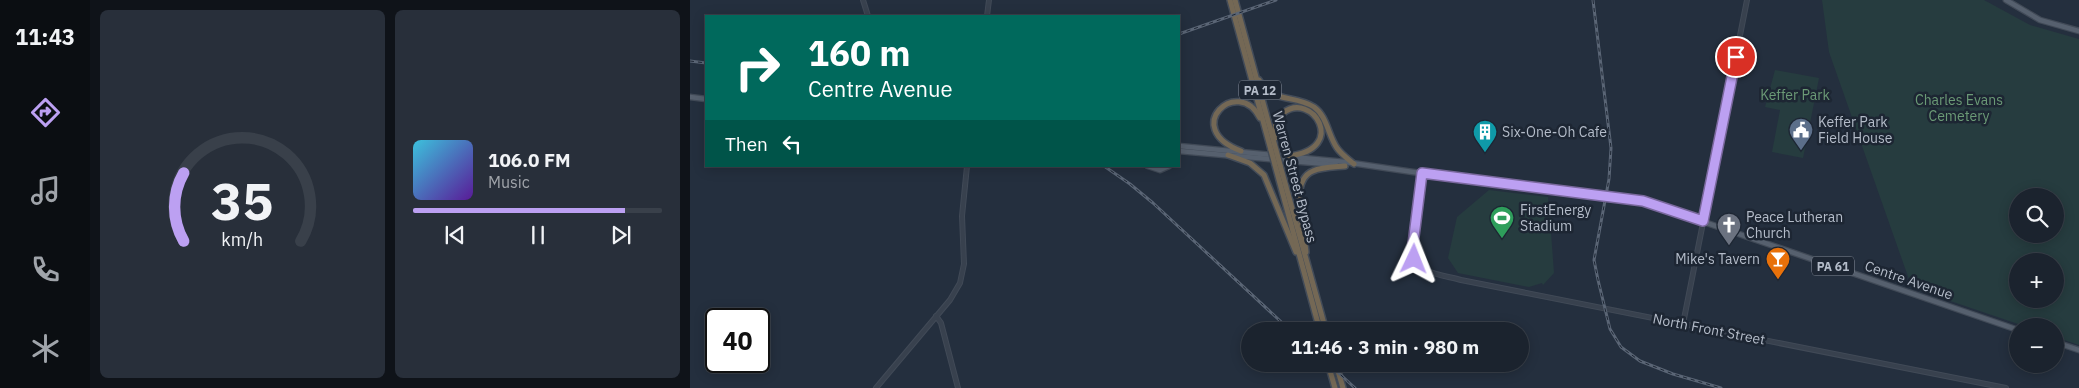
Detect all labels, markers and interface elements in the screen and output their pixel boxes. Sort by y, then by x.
text: 11:43 [15,22,75,51]
text: 160 m [808,30,911,76]
icon: right [725,35,790,100]
pin [1715,36,1757,78]
icon: arrive [1722,43,1750,71]
text: Centre Avenue [808,74,953,103]
road number: PA 12 [1239,80,1281,100]
park label: Keffer Park [1760,86,1830,104]
park label: Charles Evans Cemetery [1915,91,2003,125]
icon: directions [28,95,63,130]
street label: Warren Street Bypass [1269,109,1321,245]
place label: Keffer Park Field House [1818,113,1893,147]
public building icon: Keffer Park Field House [1788,117,1814,151]
building icon: Six-One-Oh Cafe [1472,119,1498,153]
place label: Six-One-Oh Cafe [1502,123,1607,141]
icon: left [778,130,806,158]
text: Then [725,132,768,156]
text: 106.0 FM [488,148,571,172]
text: 35 [211,167,274,234]
text: Music [488,172,530,192]
icon: music [28,173,63,208]
map controls [2009,188,2064,373]
button: search [2009,188,2064,243]
place label: FirstEnergy Stadium [1520,201,1591,235]
sports icon: FirstEnergy Stadium [1489,205,1515,239]
place label: Peace Lutheran Church [1746,208,1843,242]
church icon: Peace Lutheran Church [1716,212,1742,246]
icon: previous [441,221,469,249]
icon: pause [524,221,552,249]
icon: next [607,221,635,249]
text: km/h [222,228,264,251]
position arrow [1387,232,1439,284]
bar icon: Mike's Tavern [1765,246,1791,280]
place label: Mike's Tavern [1675,250,1760,268]
icon: phone [28,252,63,287]
button: + [2009,253,2064,308]
road number: PA 61 [1812,256,1854,276]
street label: Centre Avenue [1863,257,1956,304]
speed limit sign: 40 [705,308,770,373]
street label: North Front Street [1651,309,1767,349]
button: − [2009,318,2064,373]
icon: climate [28,331,63,366]
text: 11:46 · 3 min · 980 m [1291,335,1479,359]

